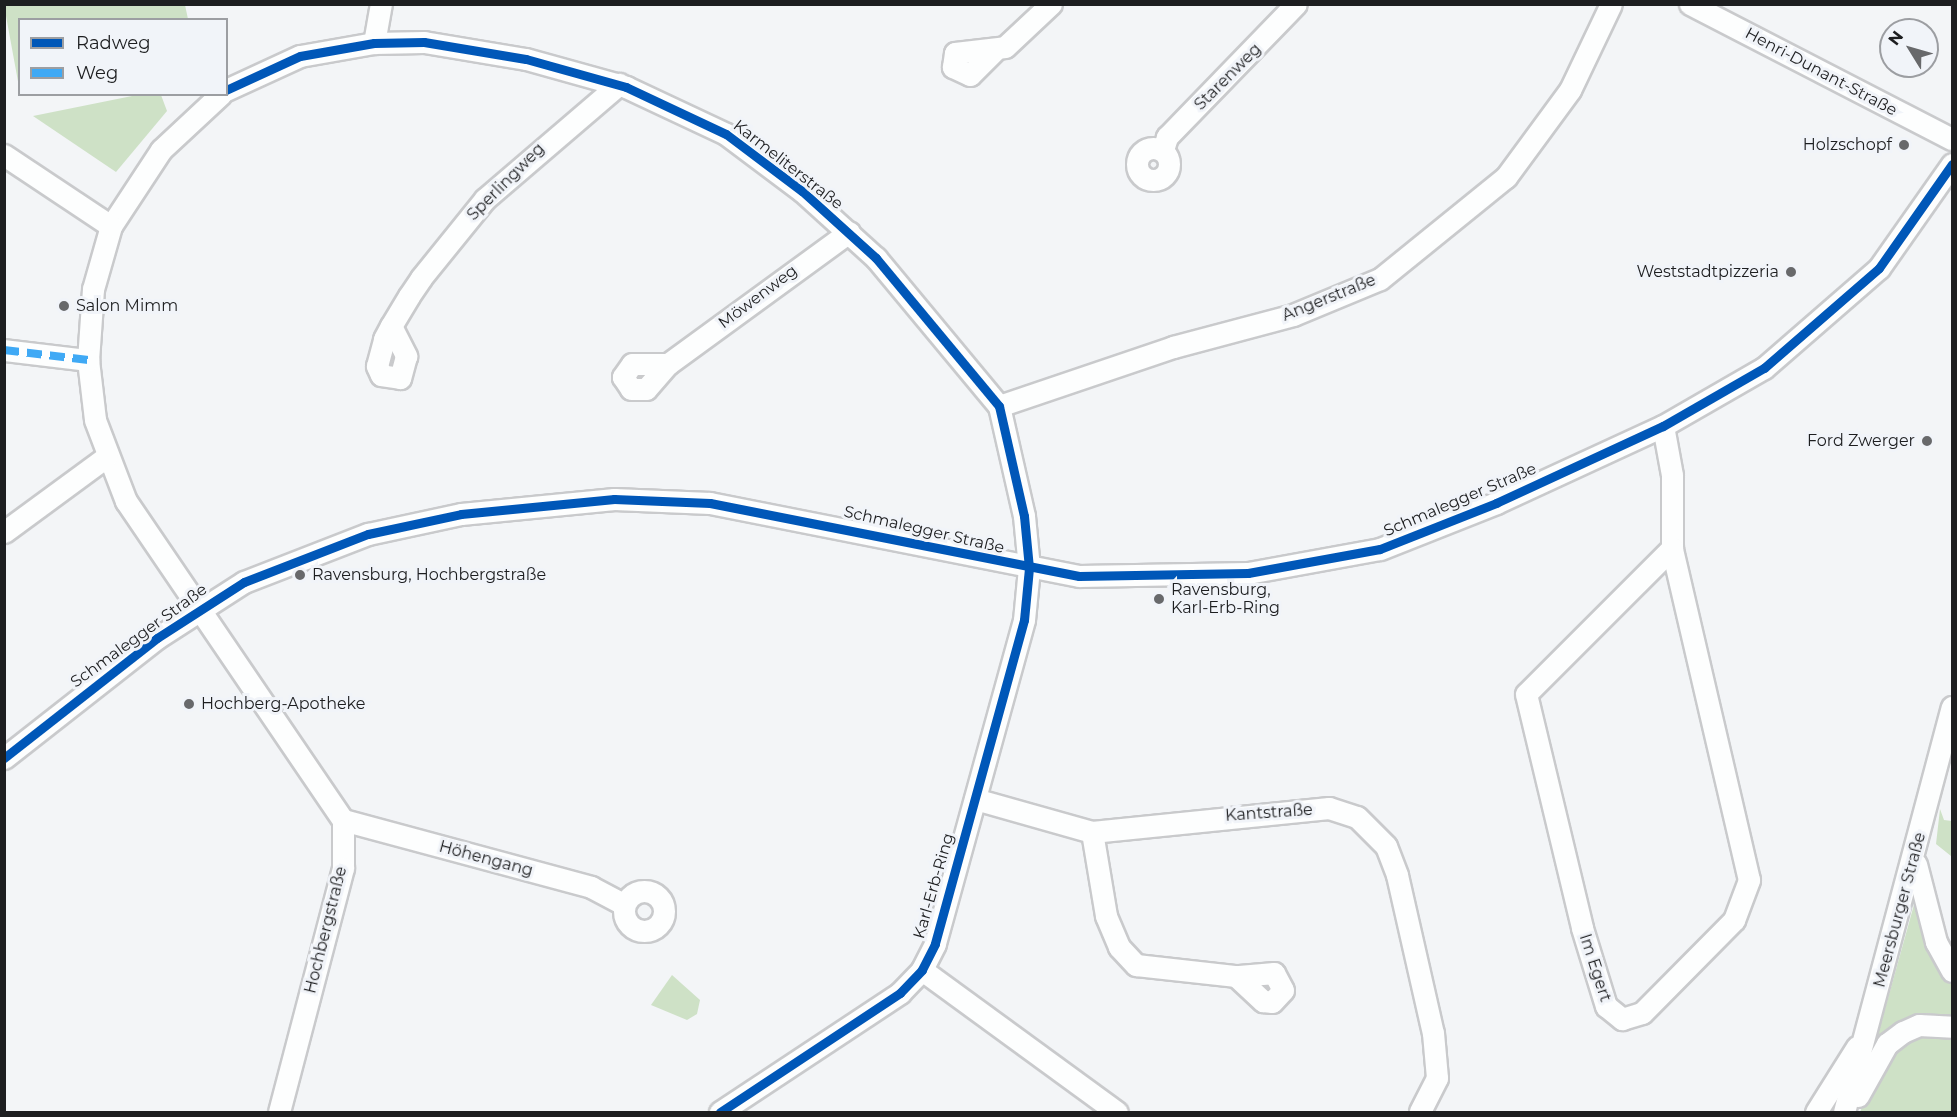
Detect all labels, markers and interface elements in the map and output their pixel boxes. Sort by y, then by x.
legend [18,18,228,96]
north arrow [1879,18,1939,78]
street label: Henri-Dunant-Straße [1742,24,1900,120]
text: N [1884,27,1907,49]
text: Radweg [76,32,151,54]
street label: Starenweg [1191,40,1265,114]
text: Weg [76,62,118,84]
street label: Karmeliterstraße [729,116,847,214]
place label: Holzschopf [1803,135,1892,155]
marker: Holzschopf [1897,138,1911,152]
street label: Sperlingweg [463,139,549,225]
street label: Möwenweg [715,261,801,333]
place label: Weststadtpizzeria [1636,262,1779,282]
marker: Weststadtpizzeria [1784,265,1798,279]
street label: Angerstraße [1279,271,1379,325]
place label: Salon Mimm [76,296,178,316]
marker: Salon Mimm [57,299,71,313]
place label: Ford Zwerger [1807,431,1915,451]
marker: Ford Zwerger [1920,434,1934,448]
street label: Schmalegger Straße [1381,459,1539,541]
street label: Schmalegger Straße [842,502,1006,558]
place label: Ravensburg, Hochbergstraße [312,565,546,585]
marker: Ravensburg, Hochbergstraße [293,568,307,582]
street label: Schmalegger Straße [67,580,211,692]
place label: Ravensburg, Karl-Erb-Ring [1171,580,1280,618]
marker: Ravensburg, Karl-Erb-Ring [1152,592,1166,606]
place label: Hochberg-Apotheke [201,694,366,714]
marker: Hochberg-Apotheke [182,697,196,711]
street label: Kantstraße [1225,800,1313,826]
street label: Meersburger Straße [1870,830,1930,990]
street label: Karl-Erb-Ring [910,831,958,941]
street label: Höhengang [437,837,535,881]
street label: Hochbergstraße [301,864,351,996]
street label: Im Egert [1575,932,1615,1004]

